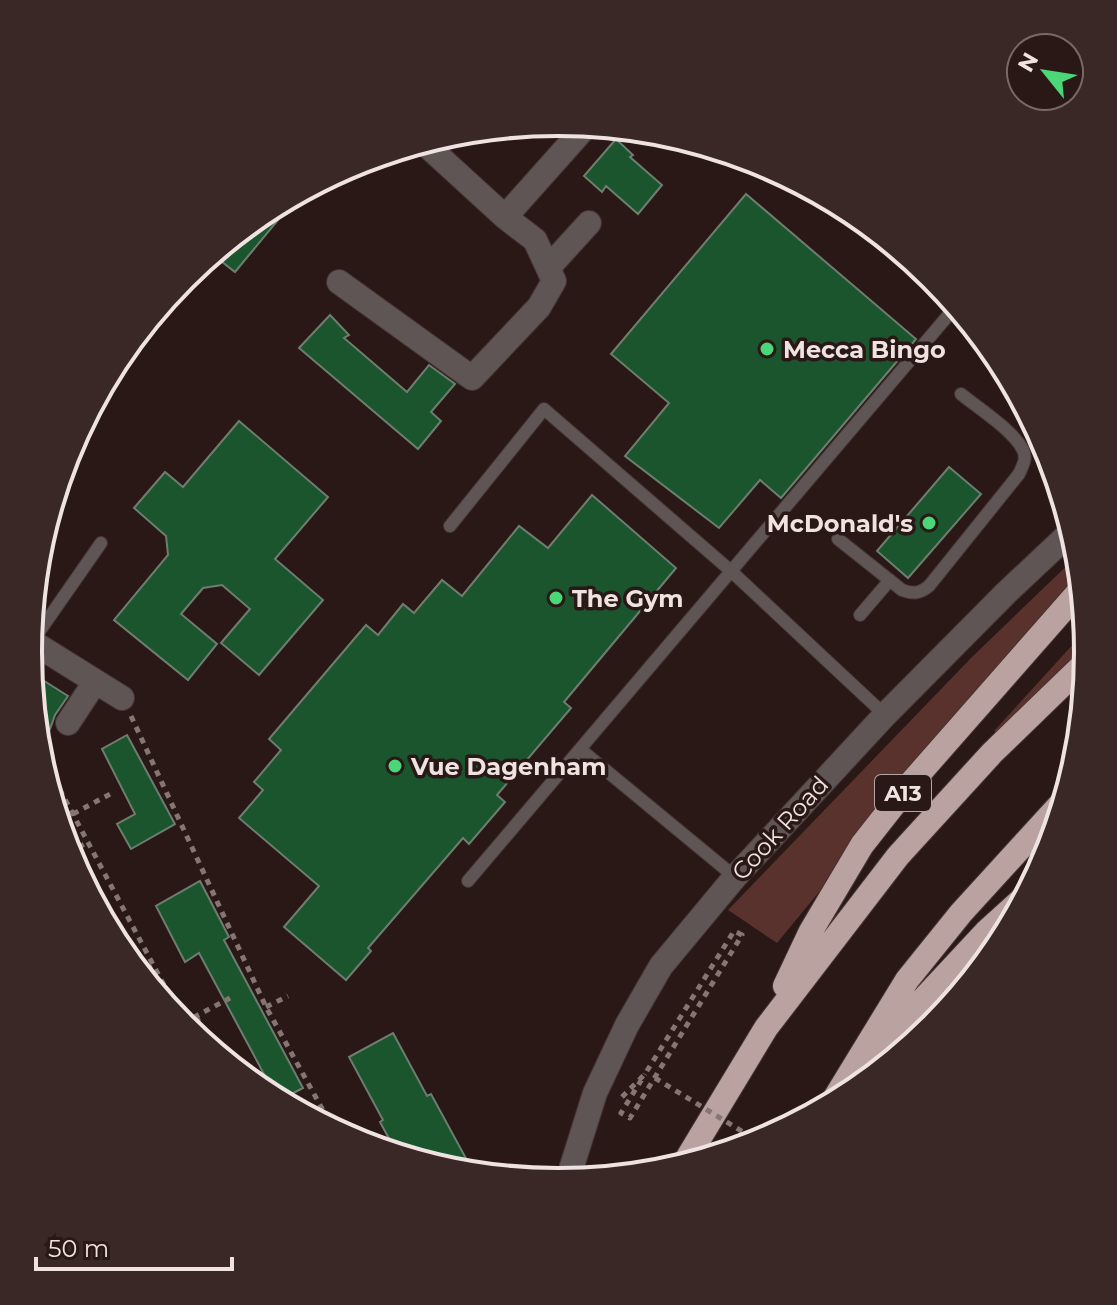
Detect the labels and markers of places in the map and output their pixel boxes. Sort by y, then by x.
place label: Mecca Bingo [783,335,946,364]
marker: Mecca Bingo [758,340,776,358]
place label: McDonald's [767,509,913,538]
marker: McDonald's [920,514,938,532]
place label: The Gym [572,584,683,613]
marker: The Gym [547,589,565,607]
place label: Vue Dagenham [410,752,606,781]
marker: Vue Dagenham [386,757,404,775]

